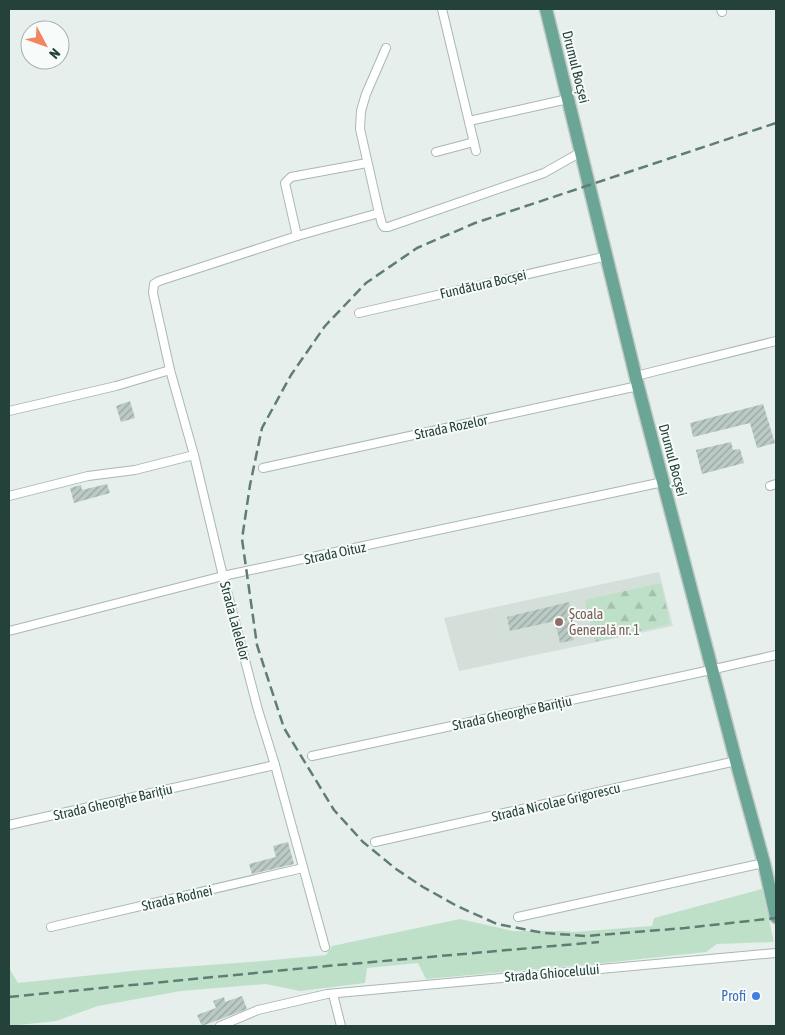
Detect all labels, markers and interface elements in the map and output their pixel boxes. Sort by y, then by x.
north arrow [20,20,70,70]
street label: Drumul Bocșei [559,29,593,105]
text: N [46,45,64,62]
street label: Fundătura Bocșei [438,266,528,302]
street label: Strada Rozelor [413,411,490,443]
street label: Drumul Bocșei [656,422,690,498]
street label: Strada Oituz [303,539,367,567]
street label: Strada Lalelelor [217,580,253,663]
place label: Școala Generală nr. 1 [569,606,640,638]
marker: Școala Generală nr. 1 [553,616,565,628]
street label: Strada Gheorghe Barițiu [451,693,573,733]
street label: Strada Nicolae Grigorescu [490,779,622,825]
street label: Strada Gheorghe Barițiu [52,781,174,823]
street label: Strada Rodnei [140,882,214,914]
street label: Strada Ghiocelului [504,961,600,985]
place label: Profi [721,988,746,1004]
marker: Profi [750,990,762,1002]

